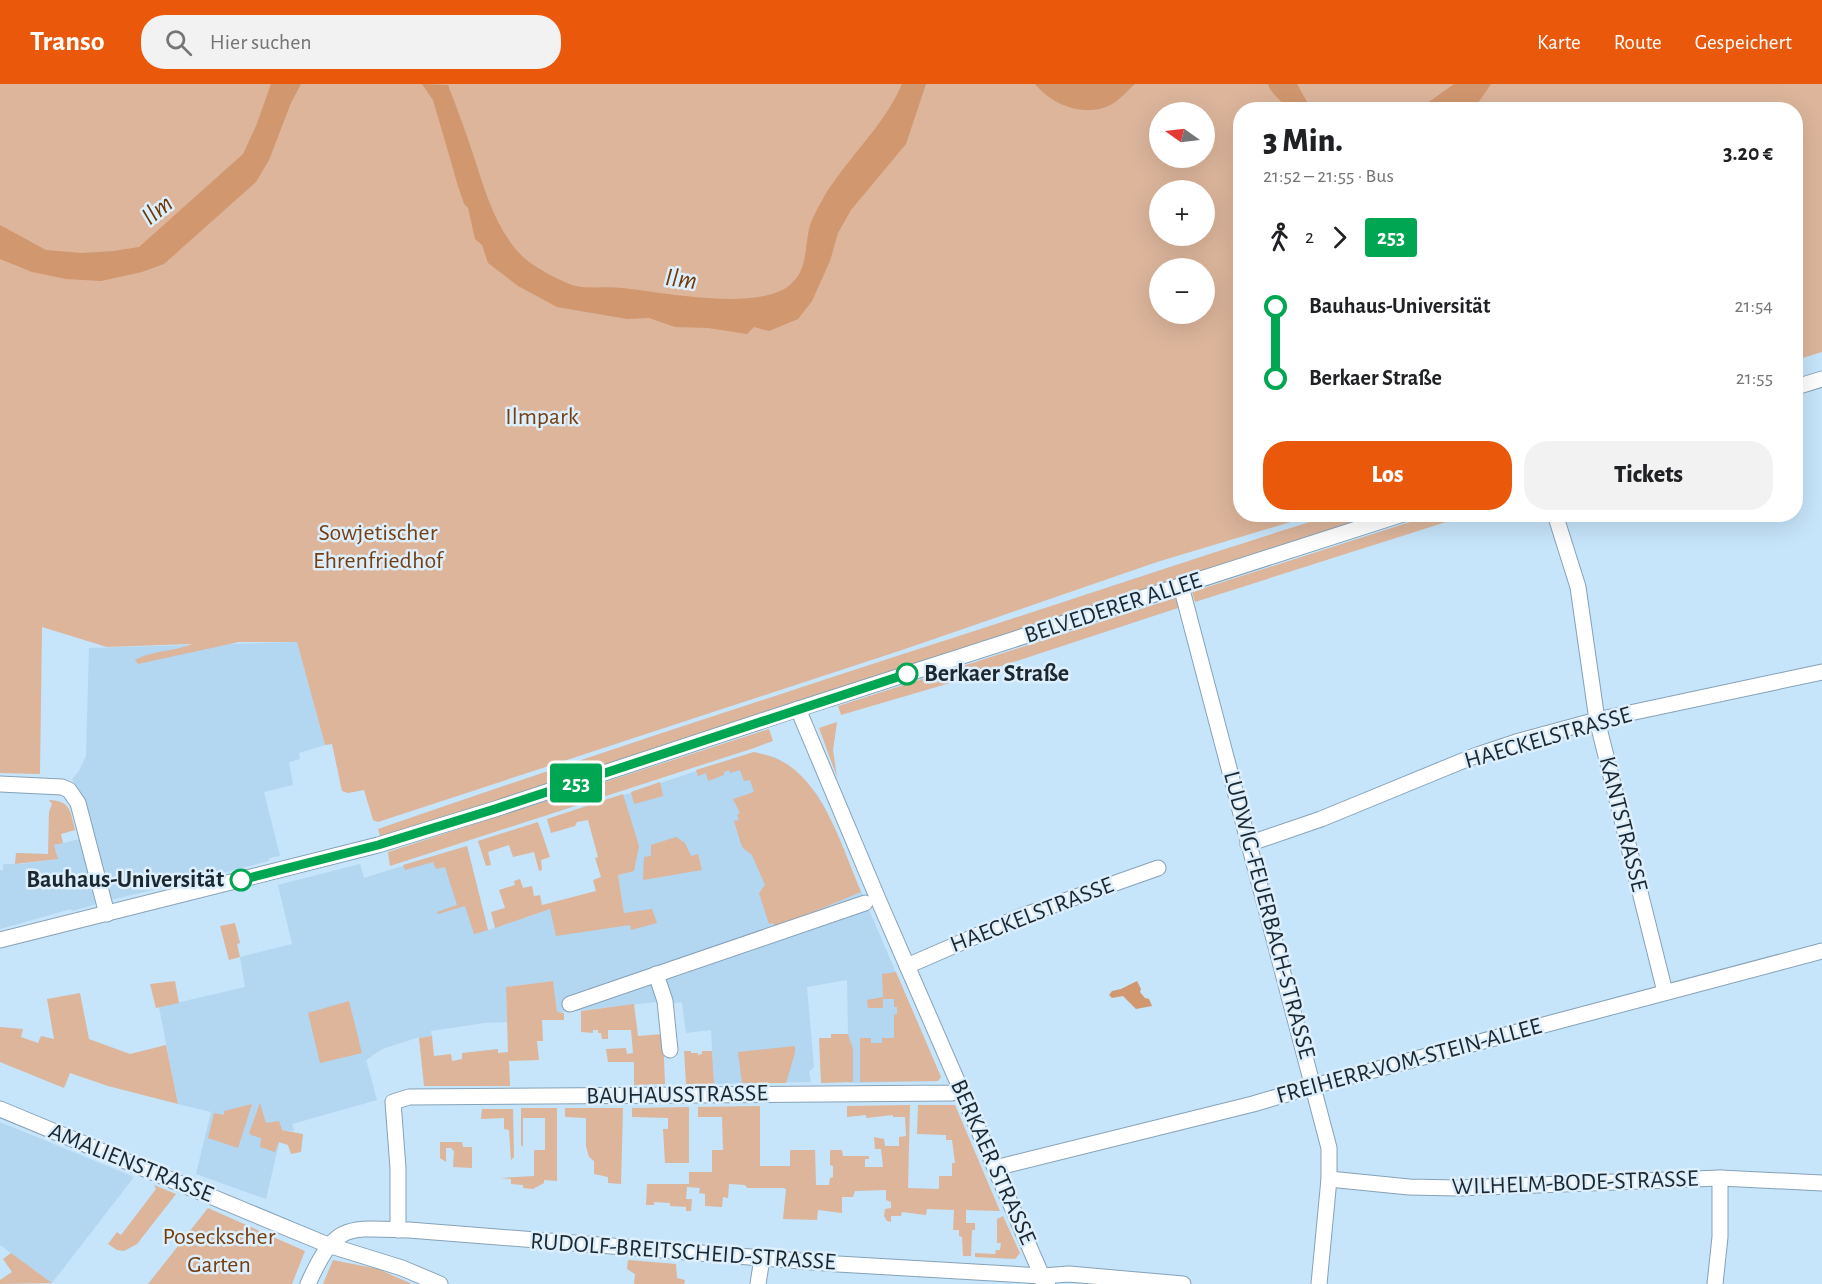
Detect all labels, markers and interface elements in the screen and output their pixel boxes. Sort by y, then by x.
search box [141,15,561,69]
icon: search [162,26,195,59]
text: Transo [30,28,105,56]
text: Hier suchen [210,31,312,53]
text: Karte [1537,32,1581,53]
text: Route [1614,32,1662,53]
text: Gespeichert [1695,32,1792,53]
north arrow [1149,102,1215,168]
map controls [1149,102,1215,324]
text: 3 Min. [1263,125,1343,158]
text: 3.20 € [1723,142,1773,164]
text: 21:52 – 21:55 · Bus [1263,166,1394,186]
button: + [1149,180,1215,246]
water label: Ilm [136,190,178,230]
icon: walk [1263,221,1296,254]
icon: forward [1323,221,1356,254]
text: 2 [1305,227,1314,247]
text: 253 [1377,227,1405,248]
button: − [1149,258,1215,324]
water label: Ilm [663,264,699,294]
text: Bauhaus-Universität [1309,295,1490,317]
text: 21:54 [1734,296,1773,316]
text: Berkaer Straße [1309,367,1442,389]
text: 21:55 [1736,368,1773,388]
park label: Ilmpark [505,405,579,429]
button: Los [1263,441,1512,510]
button: Tickets [1524,441,1773,510]
park label: Sowjetischer Ehrenfriedhof [313,521,445,573]
street label: BELVEDERER ALLEE [1022,568,1205,648]
place label: Berkaer Straße [924,662,1069,686]
marker: Berkaer Straße [896,663,918,685]
street label: HAECKELSTRASSE [1462,703,1635,773]
street label: KANTSTRASSE [1595,754,1652,895]
line badge: 253 [542,764,610,802]
street label: LUDWIG-FEUERBACH-STRASSE [1219,769,1319,1062]
text: 253 [562,773,590,794]
place label: Bauhaus-Universität [26,868,224,892]
marker: Bauhaus-Universität [230,869,252,891]
street label: HAECKELSTRASSE [947,873,1117,957]
street label: FREIHERR-VOM-STEIN-ALLEE [1274,1014,1545,1108]
street label: BERKAER STRASSE [946,1076,1040,1248]
street label: BAUHAUSSTRASSE [586,1081,768,1109]
street label: AMALIENSTRASSE [45,1119,217,1207]
street label: WILHELM-BODE-STRASSE [1451,1167,1699,1199]
park label: Poseckscher Garten [163,1225,276,1277]
street label: RUDOLF-BREITSCHEID-STRASSE [529,1229,837,1275]

